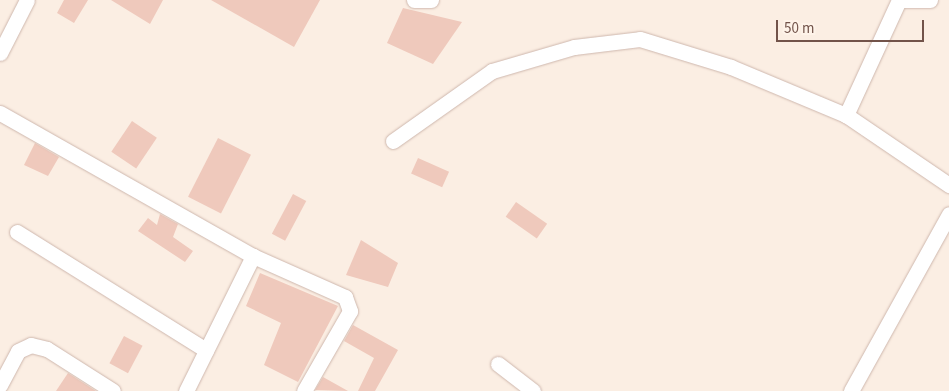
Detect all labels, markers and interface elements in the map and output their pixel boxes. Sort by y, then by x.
scale bar [779,10,926,42]
text: 50 m [784,18,814,39]

